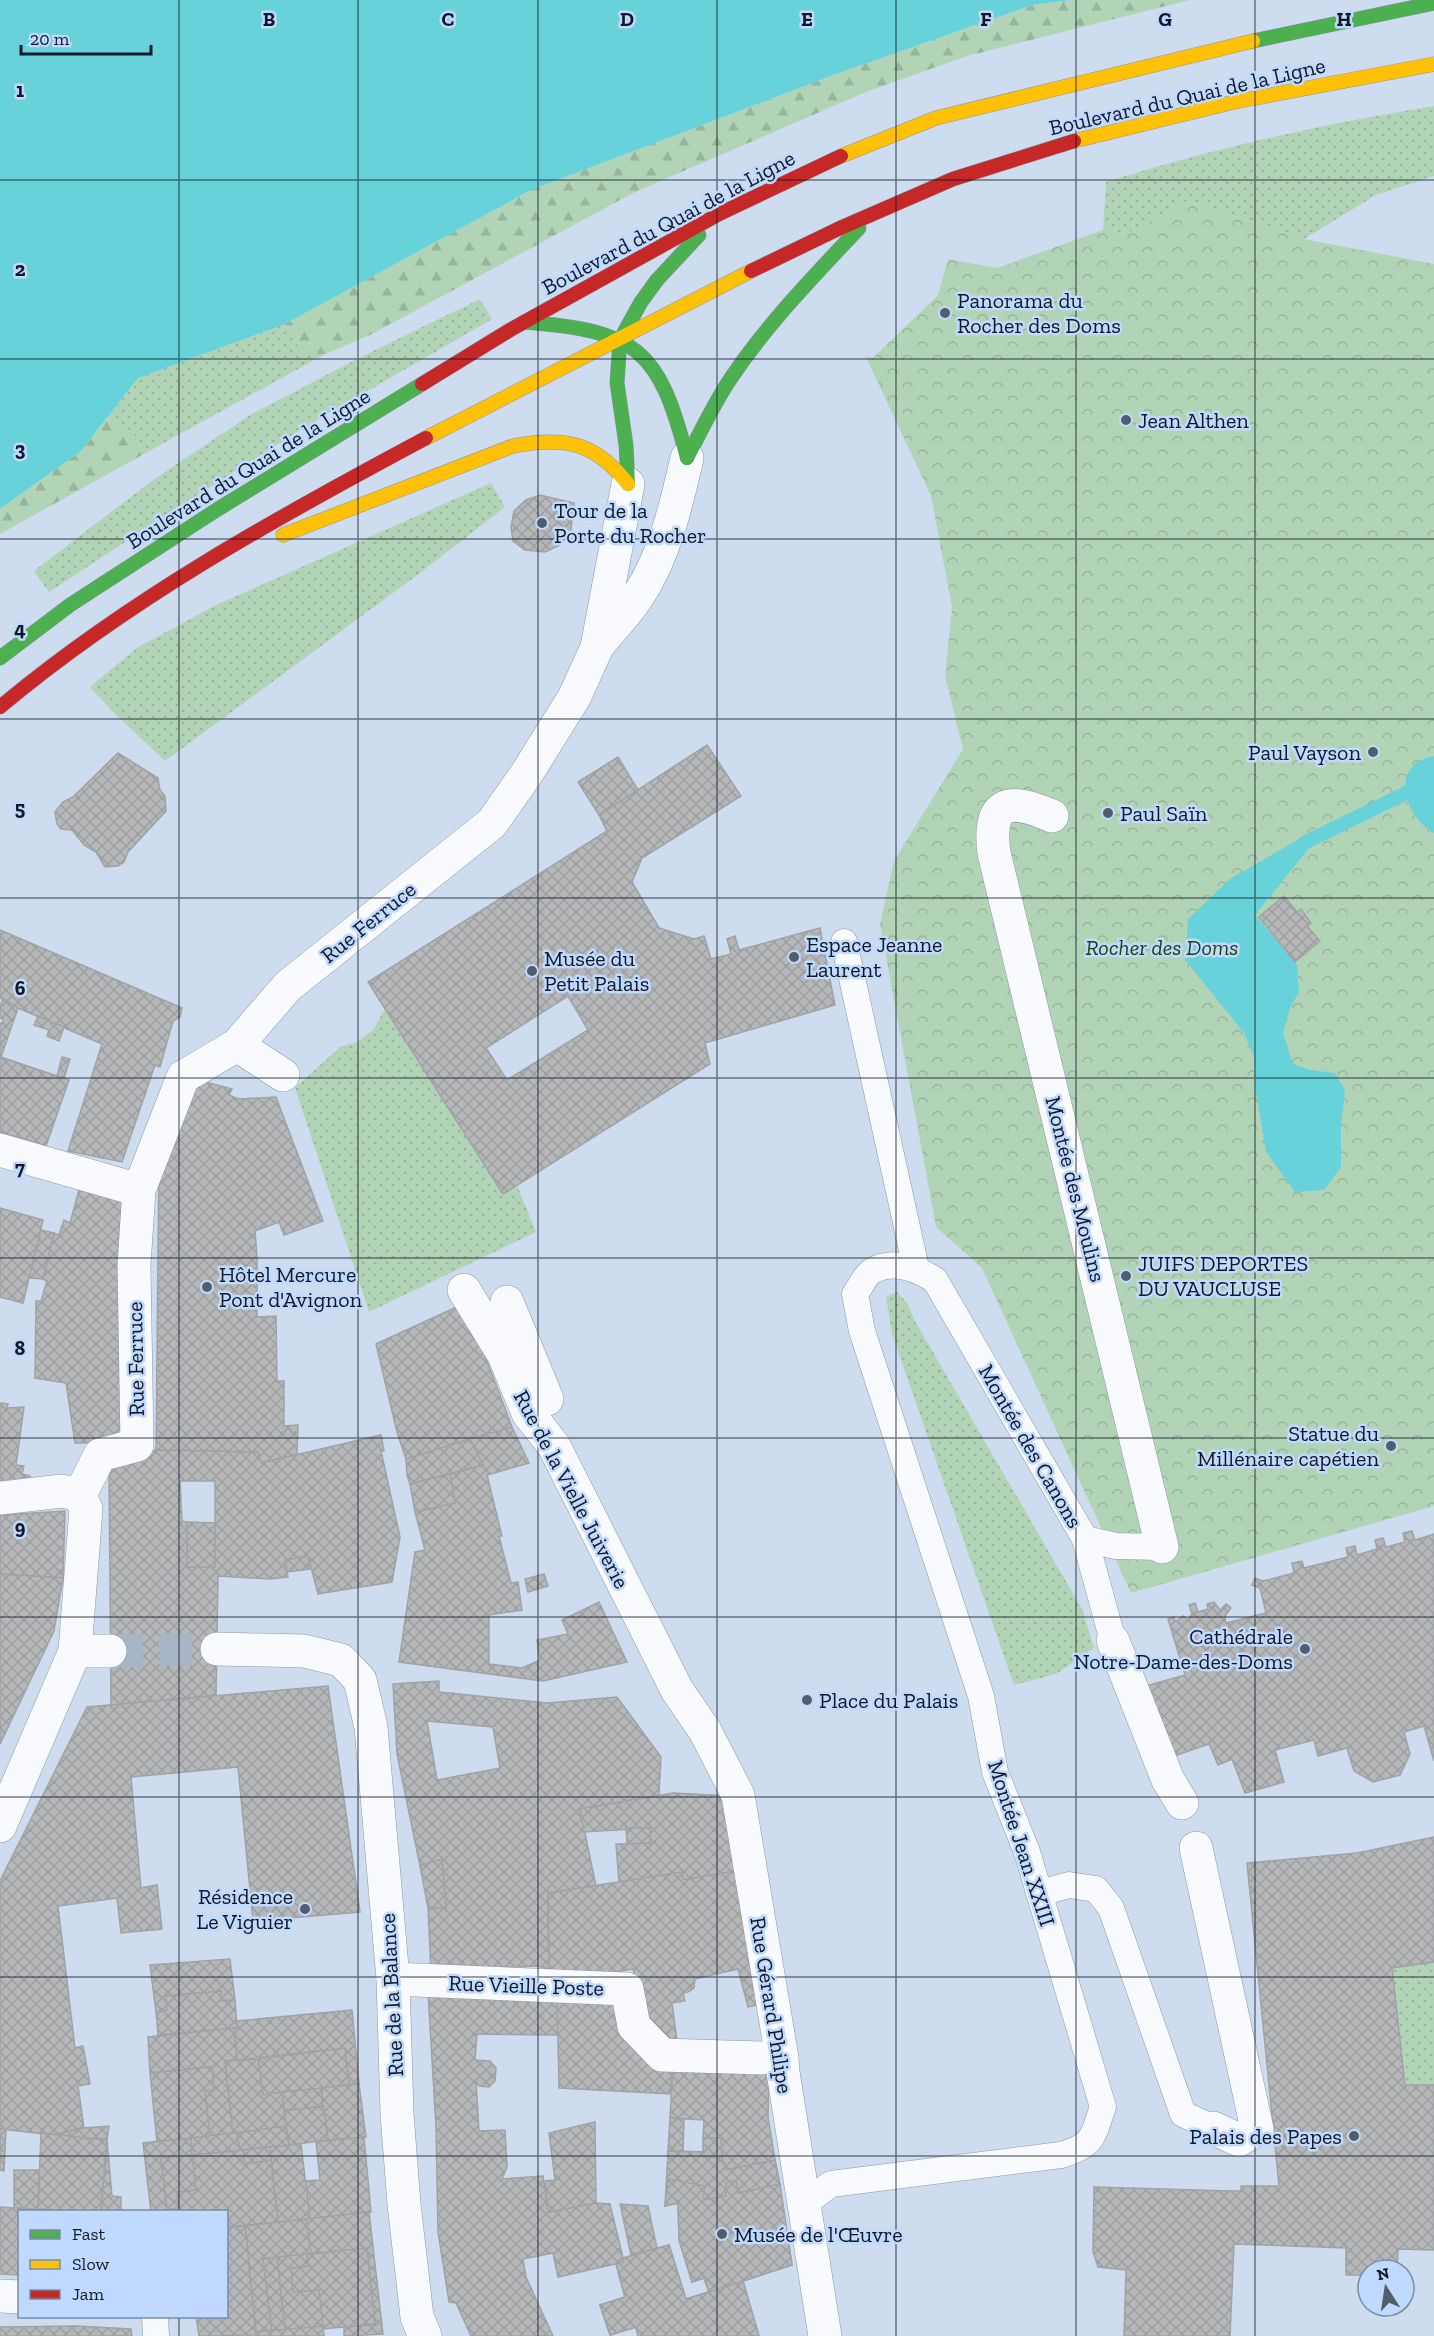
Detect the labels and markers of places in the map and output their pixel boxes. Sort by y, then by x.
place label: Panorama du Rocher des Doms [957,287,1121,339]
marker: Panorama du Rocher des Doms [938,306,952,320]
place label: Jean Althen [1138,407,1249,434]
marker: Jean Althen [1119,413,1133,427]
place label: Tour de la Porte du Rocher [554,497,706,549]
marker: Tour de la Porte du Rocher [535,516,549,530]
place label: Paul Vayson [1248,739,1361,766]
marker: Paul Vayson [1366,745,1380,759]
place label: Paul Saïn [1120,800,1208,827]
marker: Paul Saïn [1101,806,1115,820]
place label: Espace Jeanne Laurent [806,931,942,983]
place label: Musée du Petit Palais [544,945,649,997]
marker: Espace Jeanne Laurent [787,950,801,964]
marker: Musée du Petit Palais [525,964,539,978]
place label: JUIFS DEPORTES DU VAUCLUSE [1138,1250,1308,1302]
place label: Hôtel Mercure Pont d'Avignon [219,1261,362,1313]
marker: JUIFS DEPORTES DU VAUCLUSE [1119,1269,1133,1283]
marker: Hôtel Mercure Pont d'Avignon [200,1280,214,1294]
place label: Statue du Millénaire capétien [1197,1420,1380,1472]
marker: Statue du Millénaire capétien [1384,1439,1398,1453]
place label: Cathédrale Notre-Dame-des-Doms [1074,1623,1293,1675]
marker: Cathédrale Notre-Dame-des-Doms [1298,1642,1312,1656]
place label: Place du Palais [819,1687,958,1714]
marker: Place du Palais [800,1693,814,1707]
place label: Résidence Le Viguier [196,1883,293,1935]
marker: Résidence Le Viguier [298,1902,312,1916]
place label: Palais des Papes [1189,2123,1342,2150]
marker: Palais des Papes [1347,2129,1361,2143]
place label: Musée de l'Œuvre [734,2221,903,2248]
marker: Musée de l'Œuvre [715,2227,729,2241]

